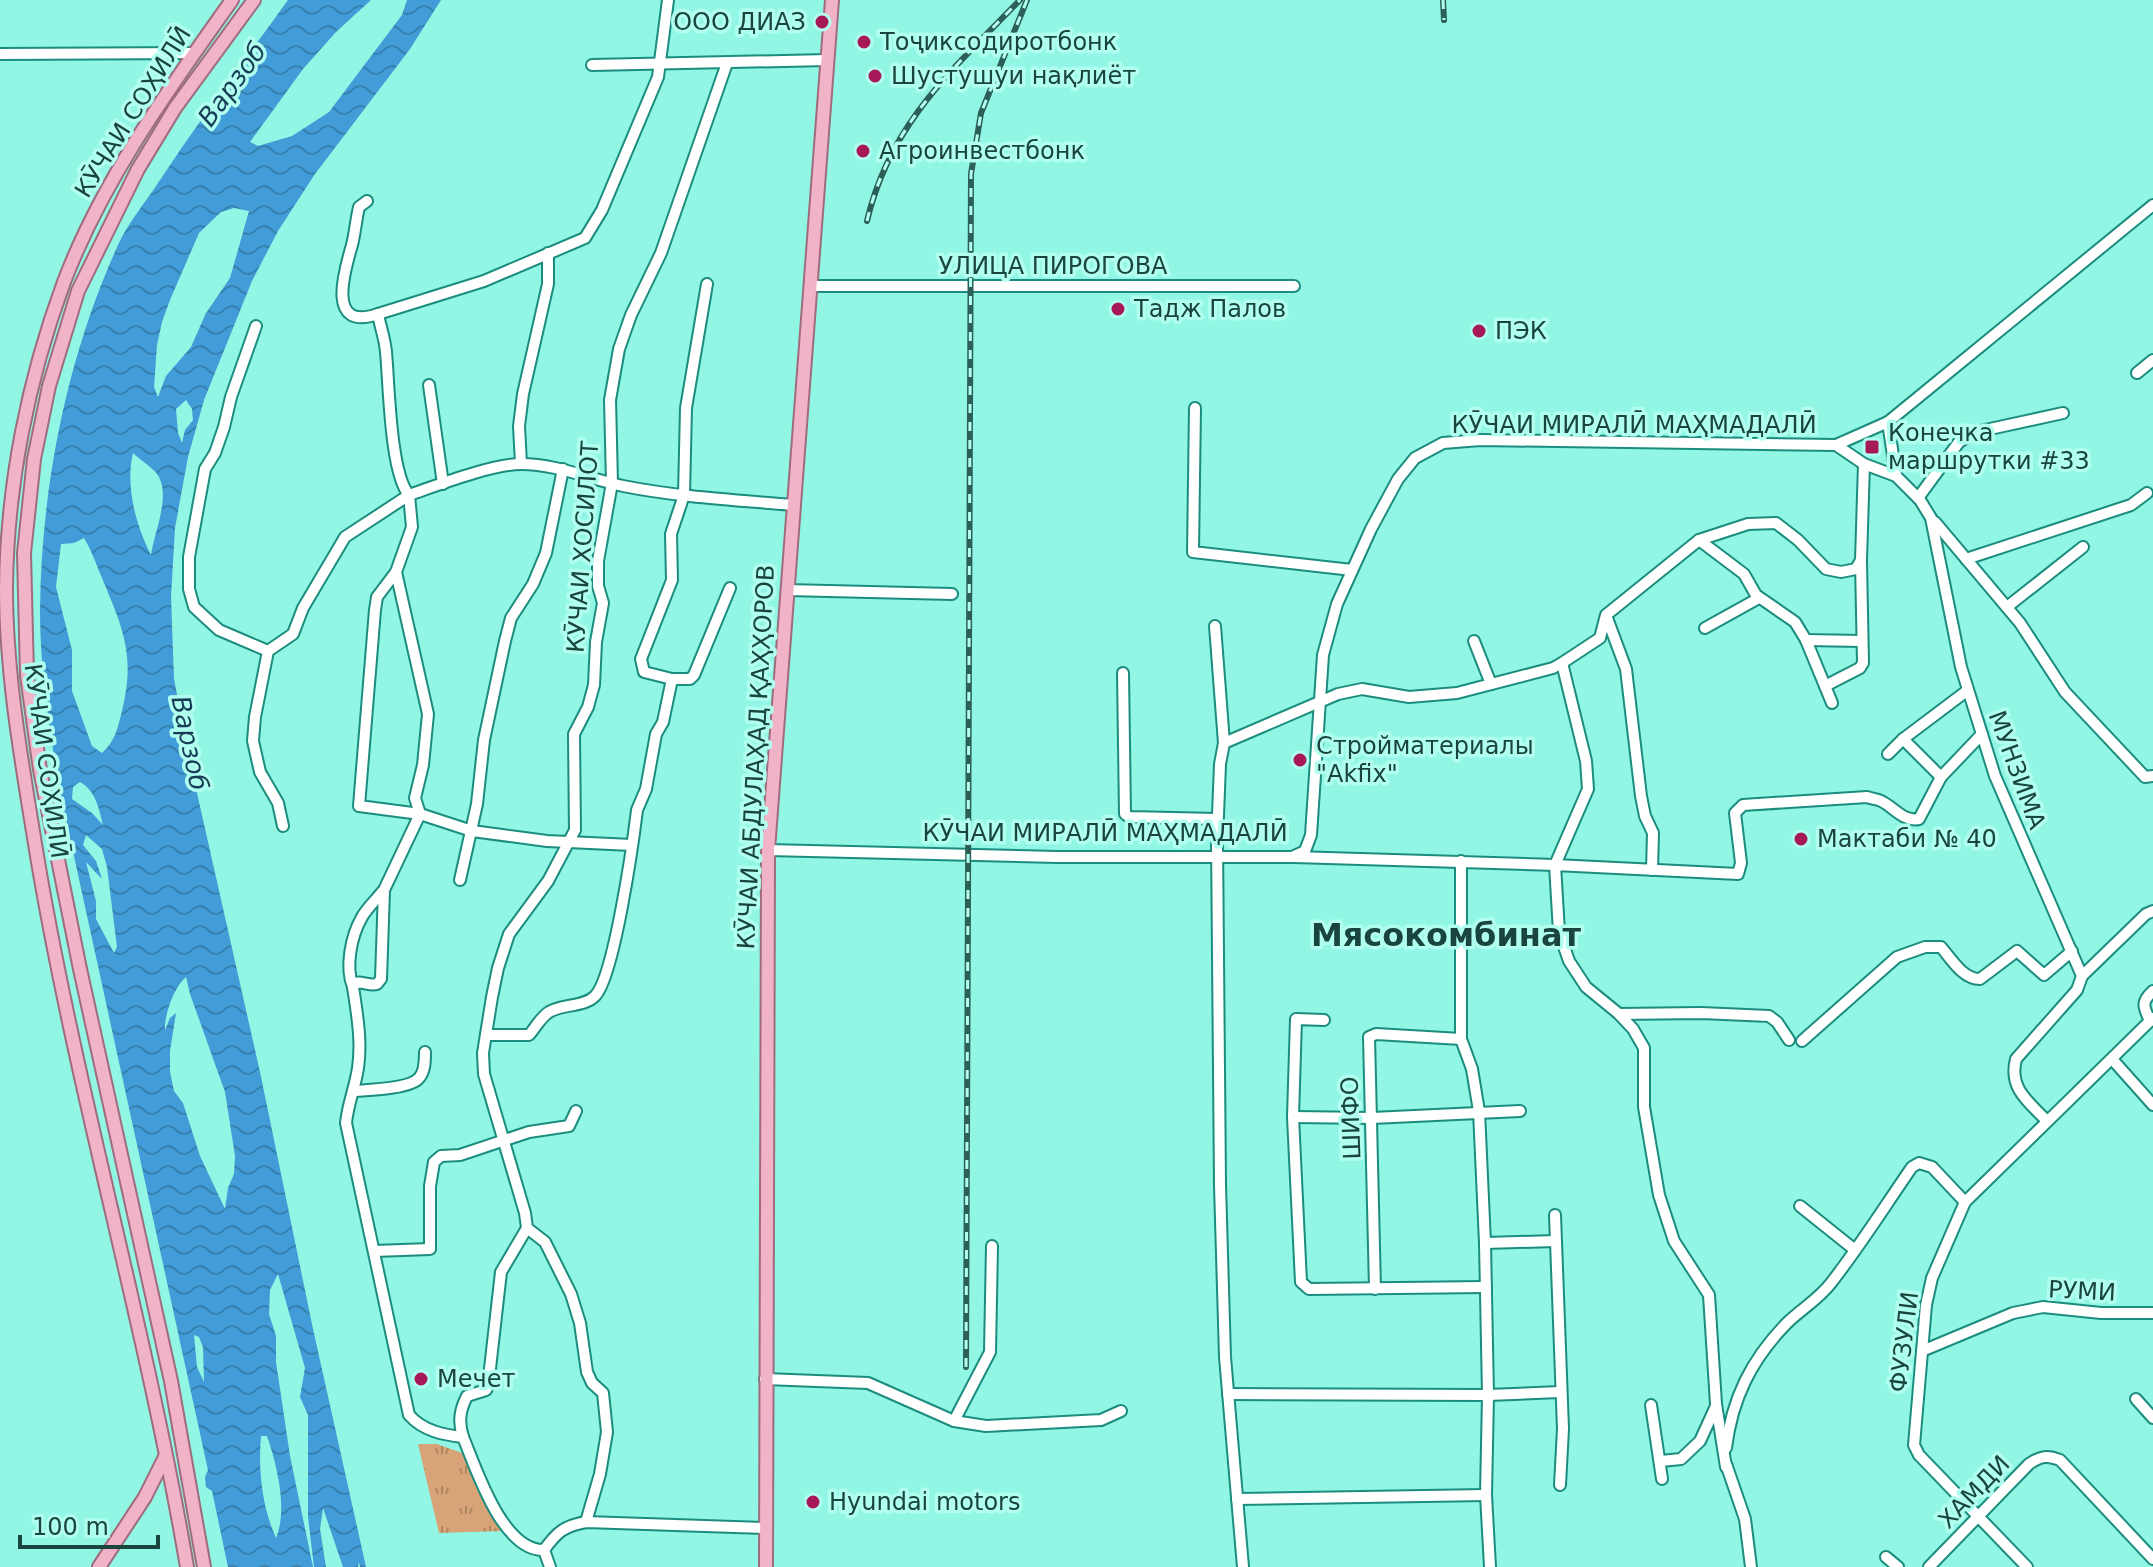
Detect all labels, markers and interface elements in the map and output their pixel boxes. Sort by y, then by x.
place label: ООО ДИАЗ [673,8,806,36]
marker: ООО ДИАЗ [813,13,831,31]
street label: КӮЧАИ СОҲИЛӢ [68,21,197,203]
place label: Тоҷиксодиротбонк [879,28,1117,56]
marker: Тоҷиксодиротбонк [855,33,873,51]
water label: Варзоб [192,36,272,132]
place label: Шустушуи нақлиёт [891,62,1136,90]
marker: Шустушуи нақлиёт [866,67,884,85]
place label: Агроинвестбонк [879,137,1085,165]
marker: Агроинвестбонк [854,142,872,160]
street label: УЛИЦА ПИРОГОВА [938,252,1168,280]
place label: Тадж Палов [1133,295,1286,323]
marker: Тадж Палов [1109,300,1127,318]
place label: ПЭК [1495,317,1547,345]
marker: ПЭК [1470,322,1488,340]
street label: КӮЧАИ МИРАЛӢ МАҲМАДАЛӢ [1451,410,1817,439]
place label: Конечка маршрутки #33 [1888,419,2090,475]
marker: Конечка маршрутки #33 [1863,438,1881,456]
street label: КӮЧАИ ХОСИЛОТ [561,440,604,654]
street label: КӮЧАИ АБДУЛАҲАД ҚАҲҲОРОВ [731,564,780,950]
street label: КӮЧАИ СОҲИЛӢ [18,662,75,860]
water label: Варзоб [165,693,215,793]
street label: МУНЗИМА [1983,707,2052,834]
place label: Стройматериалы "Akfix" [1316,732,1534,788]
marker: Стройматериалы "Akfix" [1291,751,1309,769]
street label: КӮЧАИ МИРАЛӢ МАҲМАДАЛӢ [922,818,1288,847]
place label: Мактаби № 40 [1817,825,1997,853]
marker: Мактаби № 40 [1792,830,1810,848]
district label: Мясокомбинат [1311,916,1582,954]
street label: ШИФО [1336,1076,1366,1160]
street label: РУМИ [2047,1275,2117,1307]
street label: ФУЗУЛИ [1884,1290,1924,1394]
place label: Мечет [437,1365,515,1393]
marker: Мечет [412,1370,430,1388]
street label: ХАМДИ [1933,1450,2015,1534]
place label: Hyundai motors [829,1488,1020,1516]
marker: Hyundai motors [804,1493,822,1511]
scale bar [20,1499,158,1549]
text: 100 m [32,1513,109,1541]

